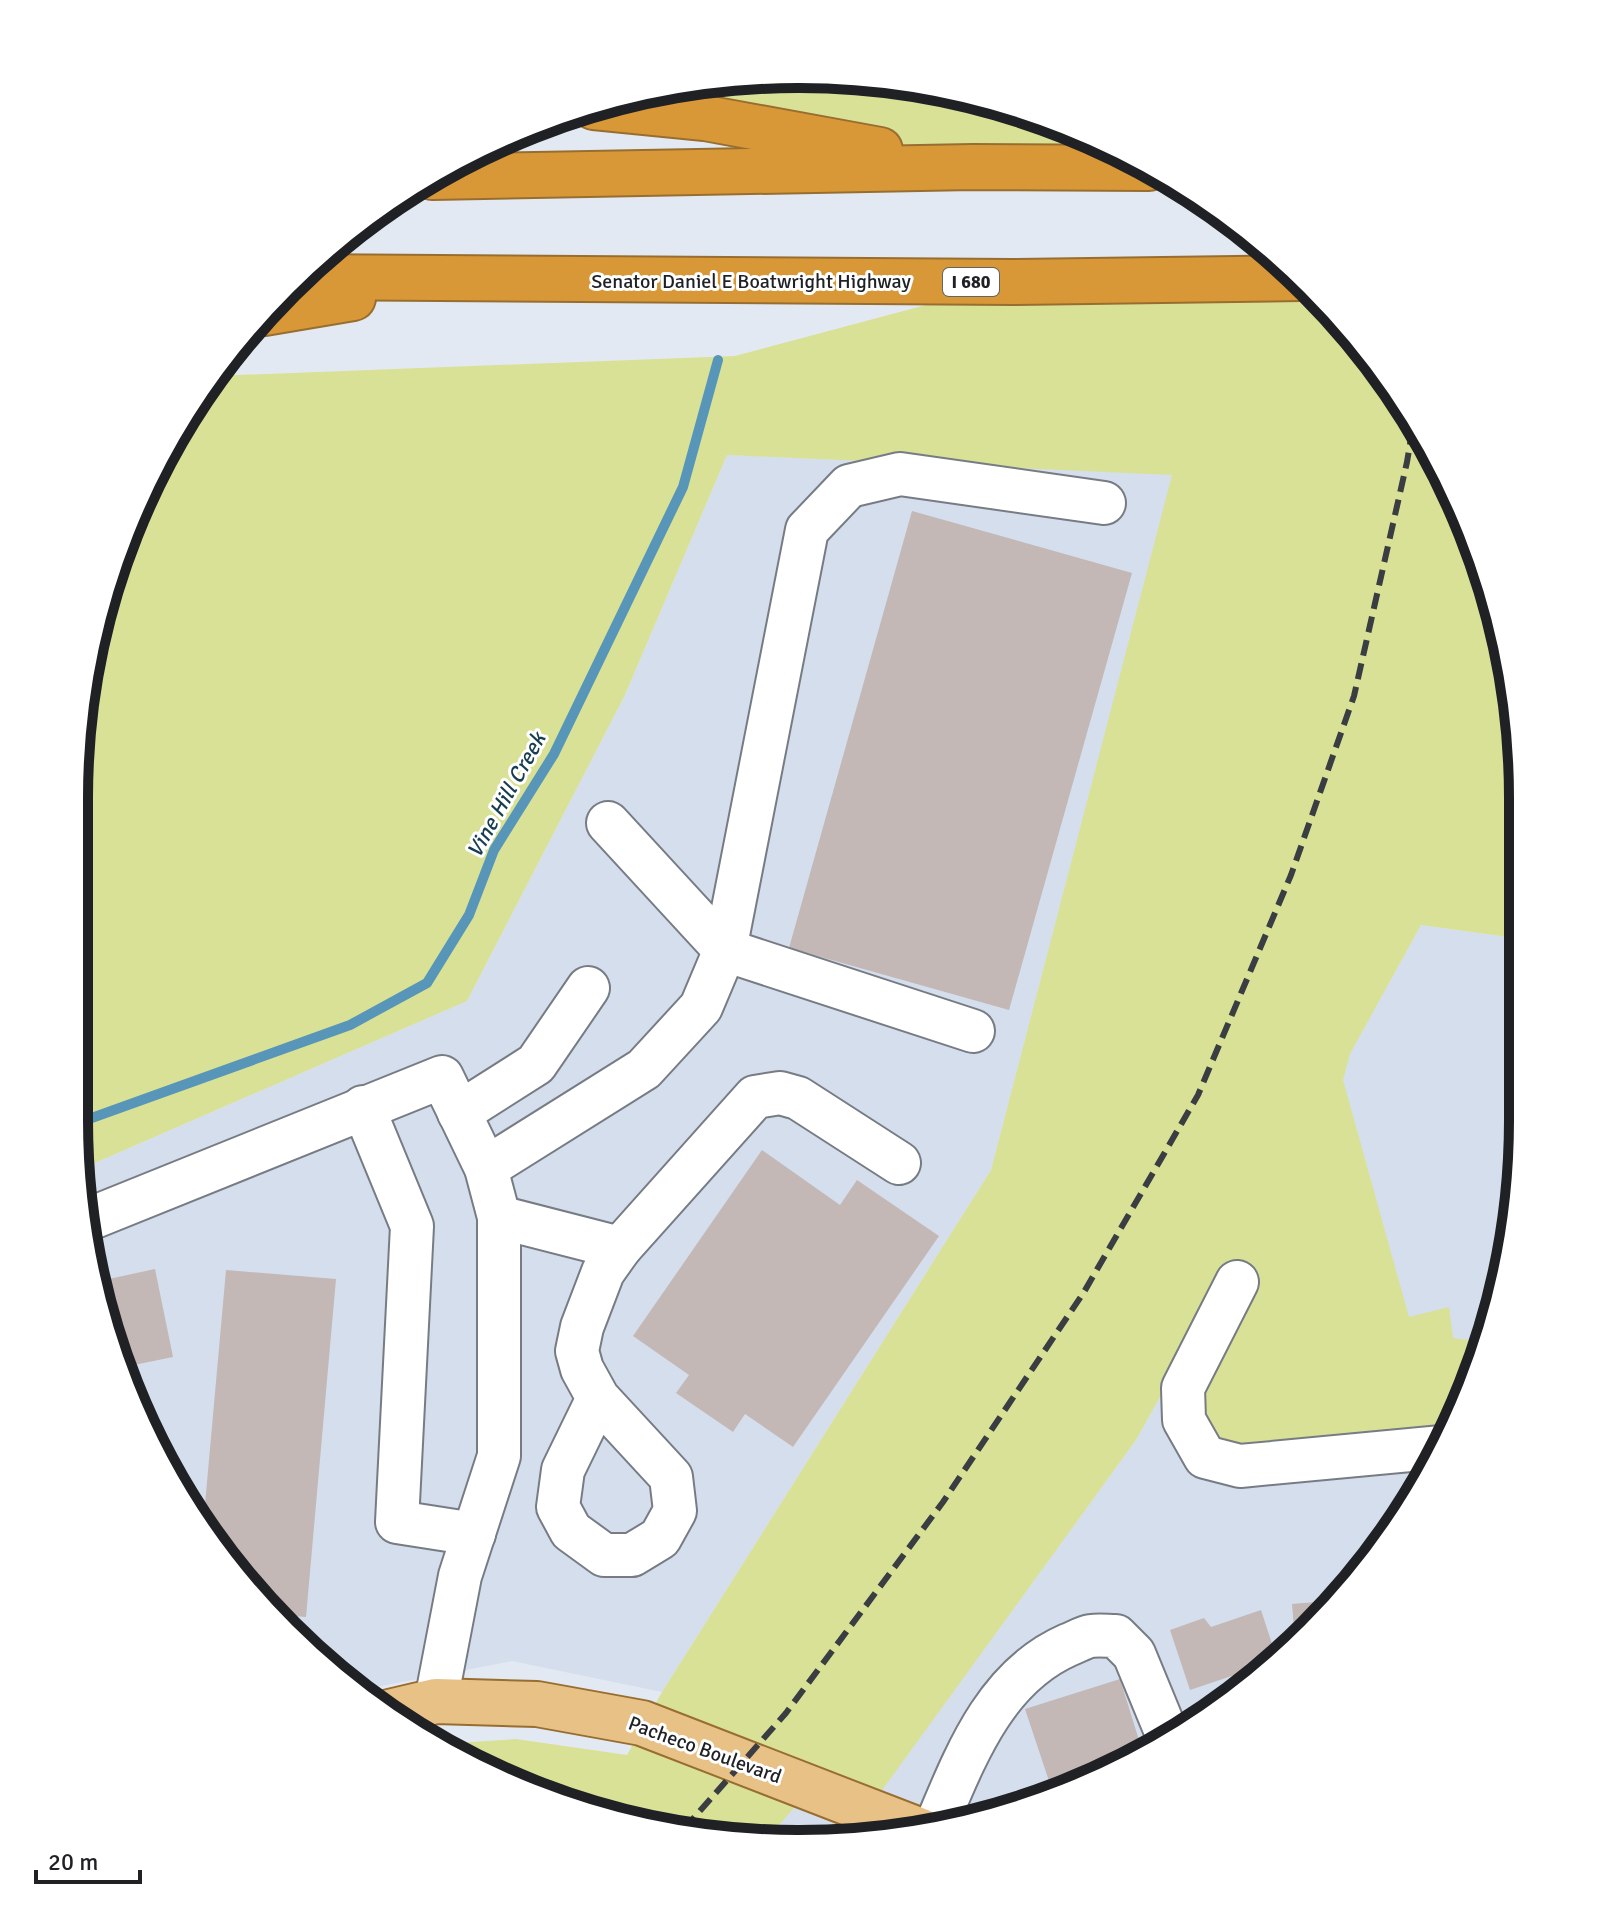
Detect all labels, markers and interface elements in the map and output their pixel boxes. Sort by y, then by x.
road number: I 680 [943,268,999,296]
street label: Senator Daniel E Boatwright Highway [591,269,912,294]
water label: Vine Hill Creek [461,726,552,862]
street label: Pacheco Boulevard [625,1711,785,1789]
scale bar [36,1834,140,1884]
text: 20 m [48,1847,98,1877]

